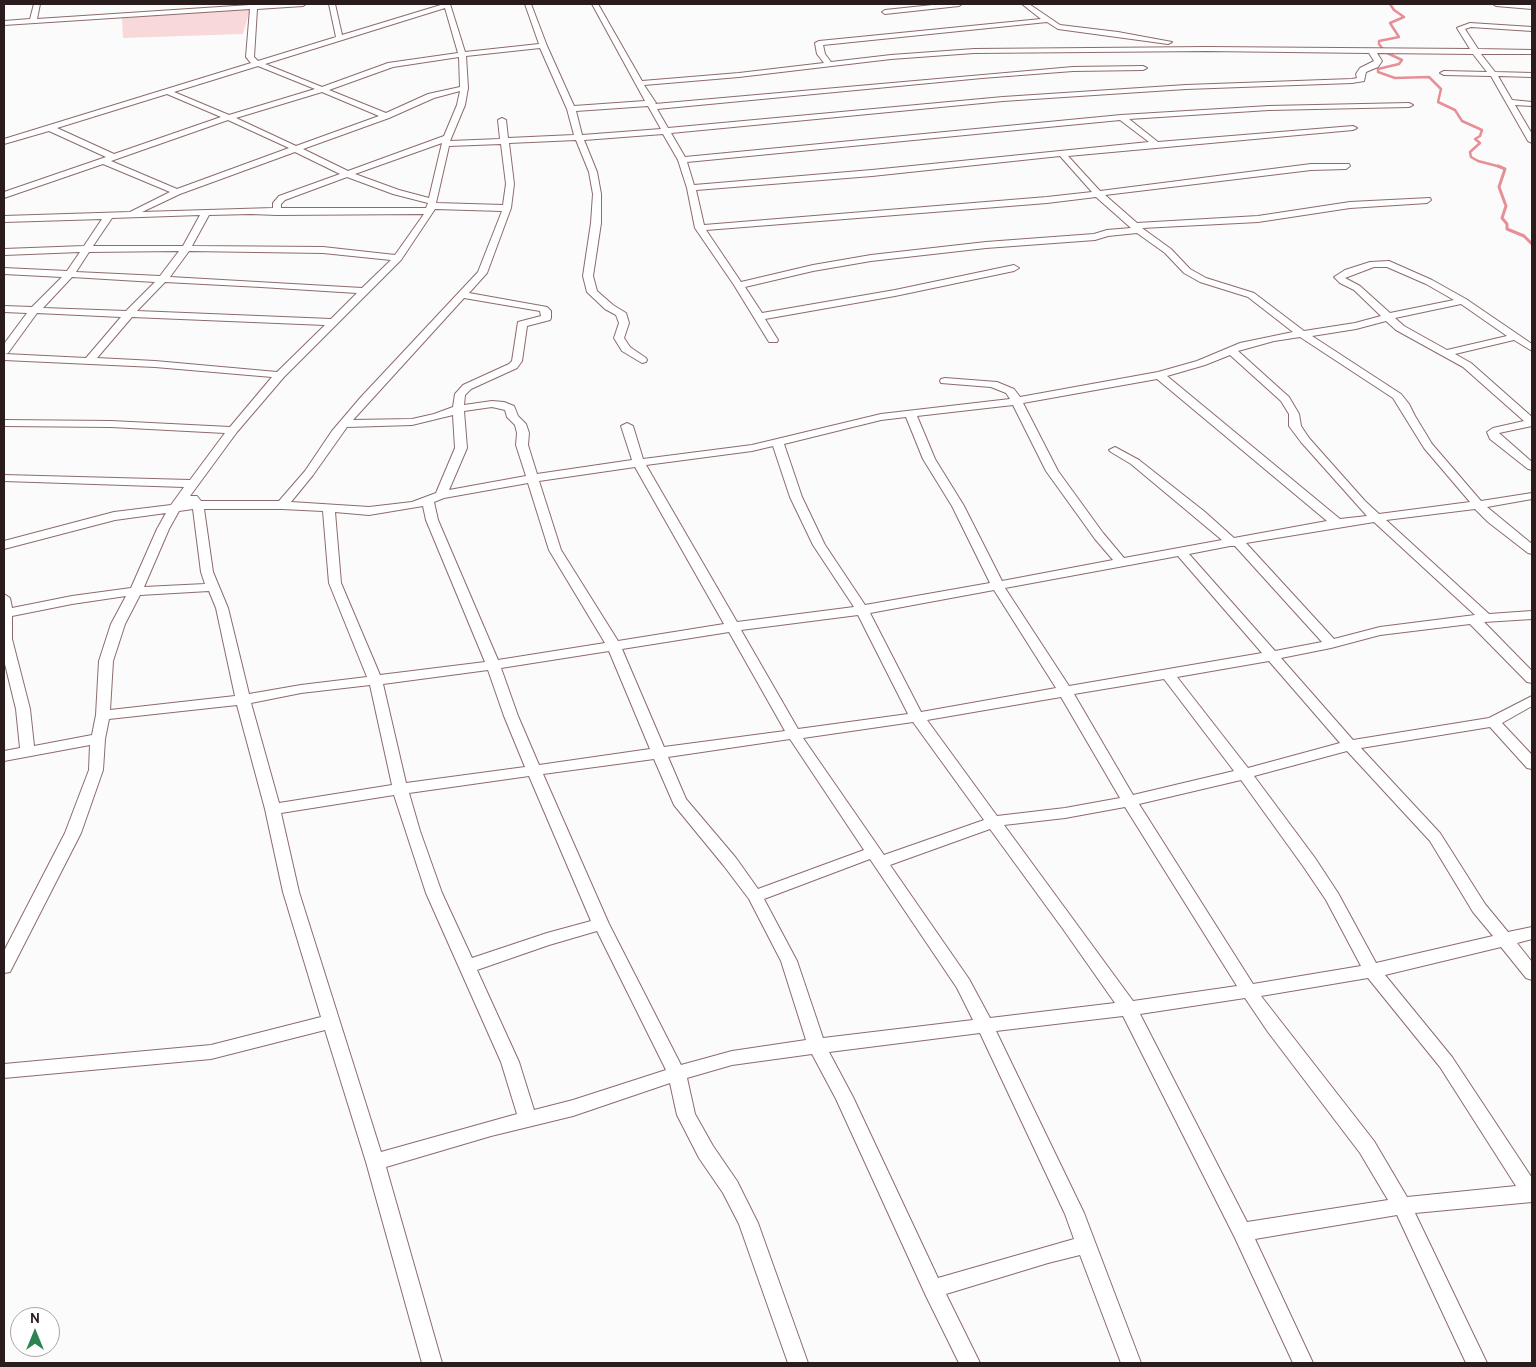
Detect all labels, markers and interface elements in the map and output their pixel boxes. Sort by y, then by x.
north arrow [10,1307,60,1357]
text: N [30,1309,40,1327]

